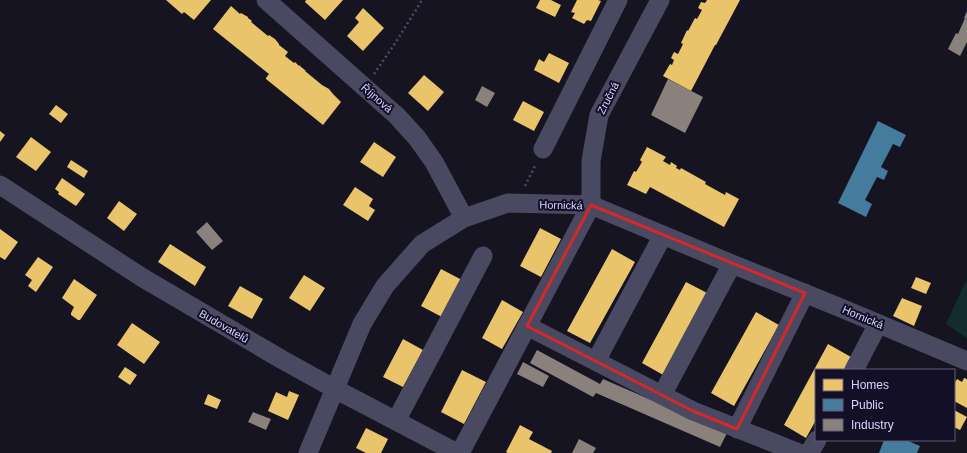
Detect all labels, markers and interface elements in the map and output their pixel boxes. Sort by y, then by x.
street label: Zručná [595,79,622,116]
street label: Říjnová [359,81,396,115]
street label: Hornická [539,199,584,211]
street label: Hornická [841,303,886,331]
street label: Budovatelů [197,307,251,345]
legend [815,369,955,441]
text: Homes [851,378,889,392]
text: Public [851,398,884,412]
text: Industry [851,418,894,432]

